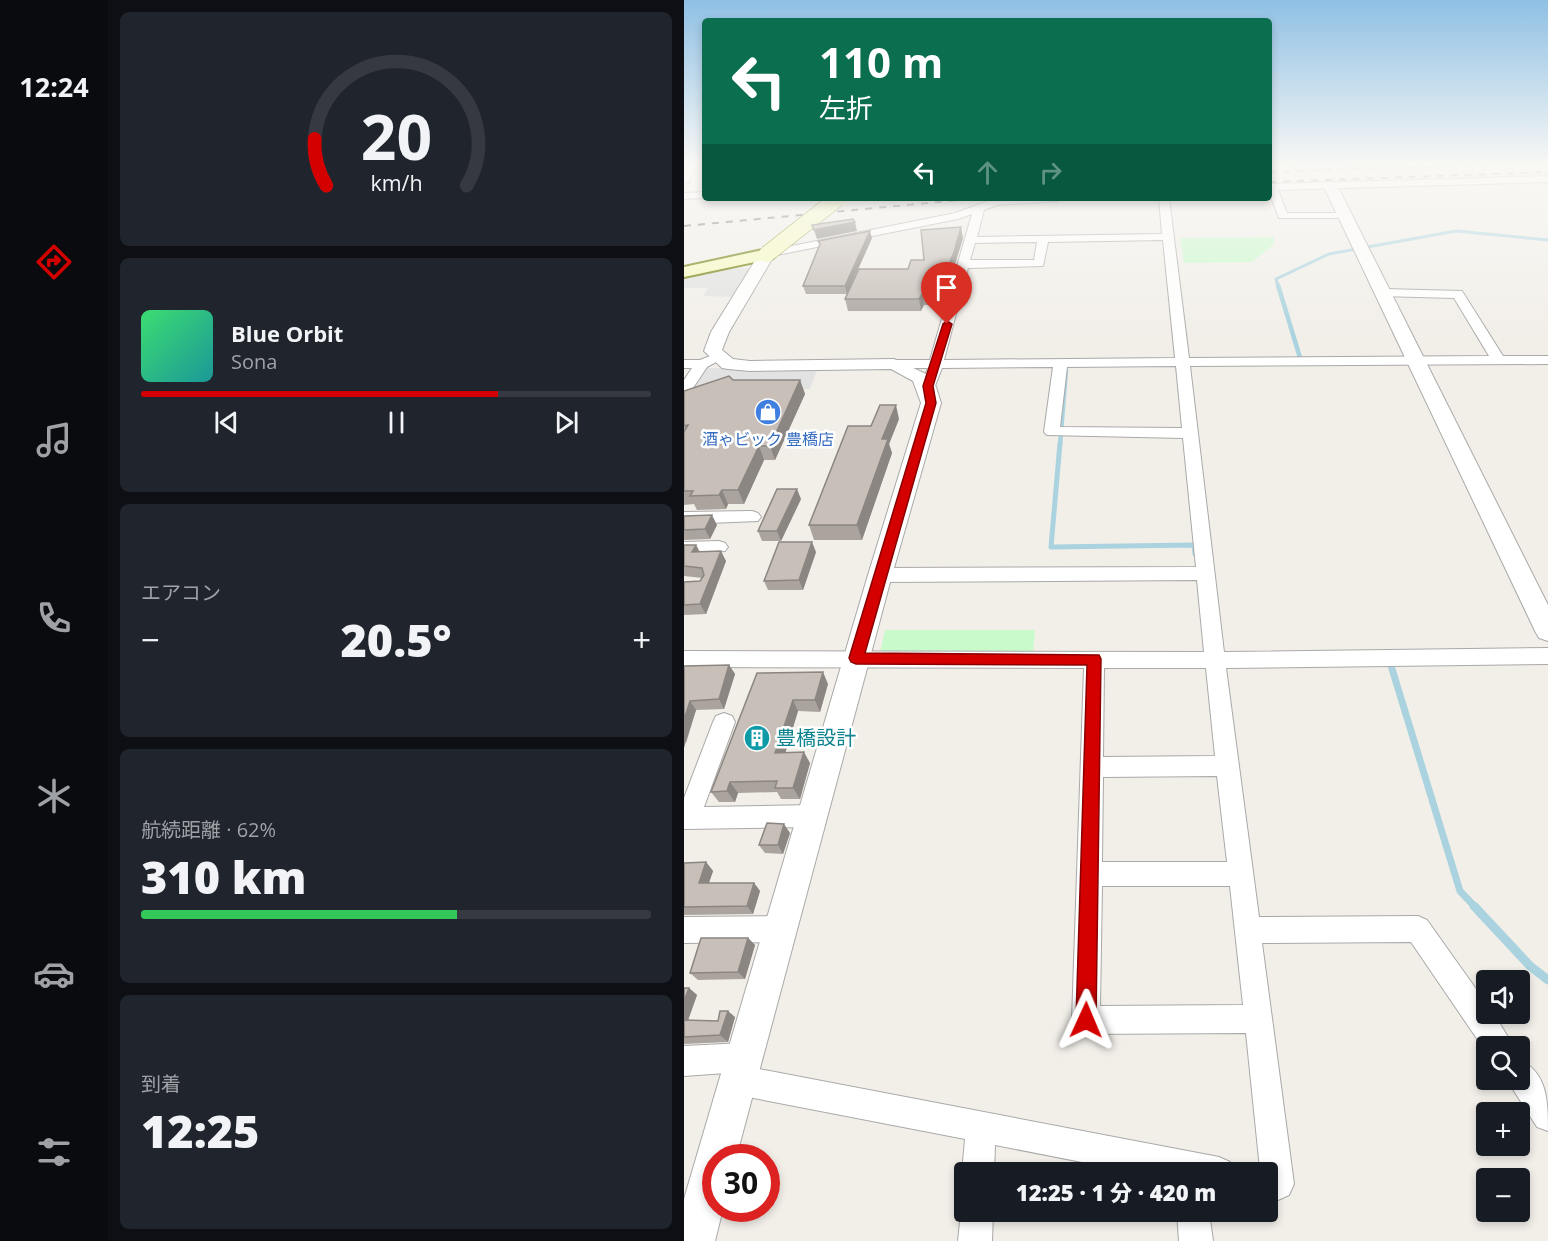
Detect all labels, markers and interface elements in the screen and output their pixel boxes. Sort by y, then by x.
text: 110 m [819,33,943,90]
icon: left [720,42,798,120]
text: 12:24 [19,68,89,105]
text: 左折 [819,89,873,126]
text: 20 [360,93,432,178]
icon: left [908,156,941,189]
icon: ahead [971,156,1004,189]
icon: right [1034,156,1067,189]
text: km/h [370,168,422,197]
icon: directions [33,241,75,283]
pin [921,262,972,324]
icon: arrive [930,271,963,304]
text: Blue Orbit [231,318,343,348]
text: Sona [231,348,277,375]
shop icon: 酒ゃビック 豊橋店 [753,397,783,427]
icon: previous [210,406,243,439]
icon: pause [380,406,413,439]
icon: next [550,406,583,439]
icon: music [33,419,75,461]
place label: 酒ゃビック 豊橋店 [702,428,834,450]
text: エアコン [141,579,221,606]
icon: phone [33,597,75,639]
text: 20.5° [340,609,452,670]
text: − [141,617,160,662]
text: + [632,617,651,662]
building icon: 豊橋設計 [742,723,772,753]
place label: 豊橋設計 [776,724,856,751]
icon: climate [33,775,75,817]
text: 航続距離 · 62% [141,816,276,843]
text: 310 km [141,846,306,907]
icon: car [33,953,75,995]
map controls [1476,970,1530,1222]
button: sound [1476,970,1530,1024]
position arrow [1054,988,1118,1052]
button: search [1476,1036,1530,1090]
text: 到着 [141,1070,181,1097]
text: 12:25 [141,1100,259,1161]
button: + [1476,1102,1530,1156]
icon: filters [33,1131,75,1173]
speed limit sign: 30 [702,1144,780,1222]
button: − [1476,1168,1530,1222]
text: 12:25 · 1 分 · 420 m [1016,1177,1216,1207]

